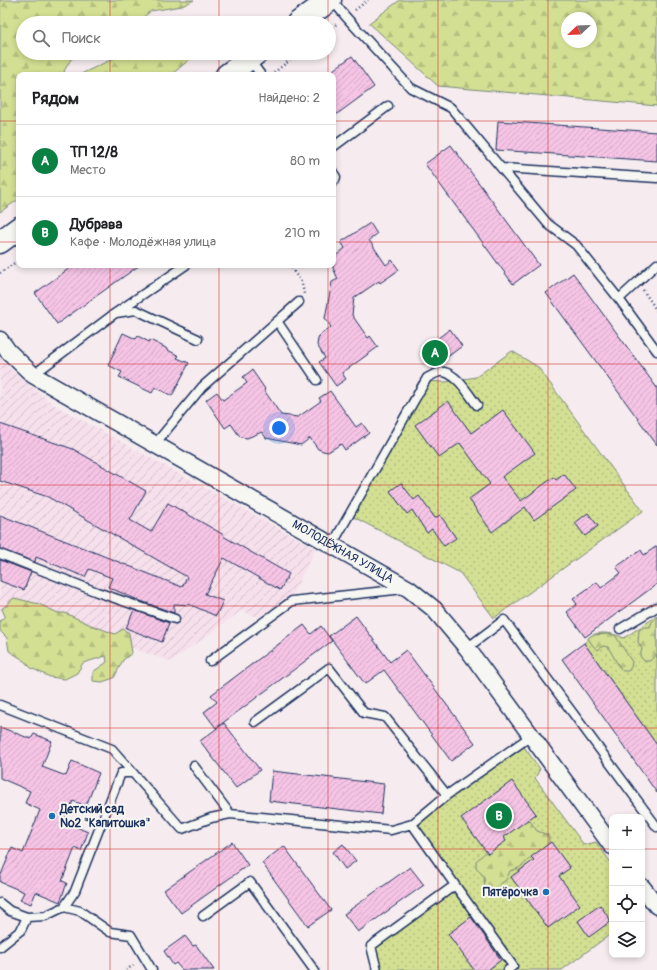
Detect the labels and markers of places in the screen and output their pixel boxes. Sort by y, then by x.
pin: A [422,338,448,368]
pin: B [486,801,512,831]
place label: Детский сад №2 "Капитошка" [59,802,150,831]
marker: Детский сад №2 "Капитошка" [47,811,57,821]
place label: Пятёрочка [483,885,538,900]
marker: Пятёрочка [541,887,551,897]

